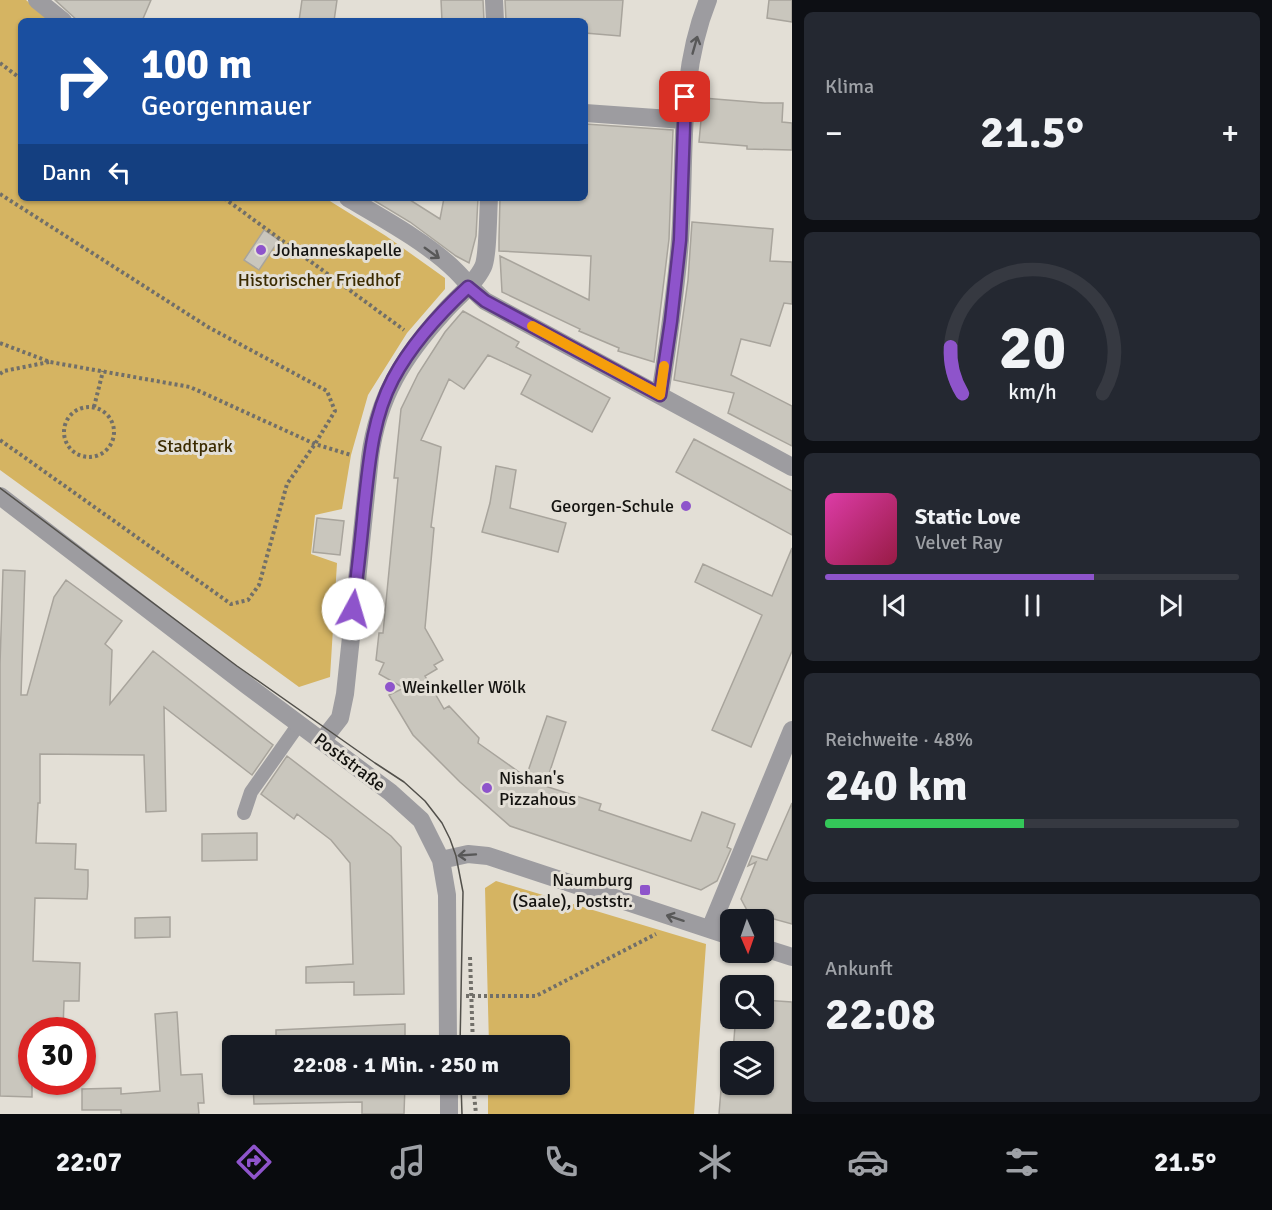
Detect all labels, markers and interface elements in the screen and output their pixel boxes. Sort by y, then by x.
one-way arrow [690,36,701,55]
text: 100 m [141,39,252,90]
icon: right [42,42,120,120]
pin [659,71,710,122]
text: Klima [825,74,874,99]
icon: arrive [668,80,701,113]
text: Georgenmauer [141,90,311,123]
text: 21.5° [980,105,1084,160]
text: − [825,113,843,154]
text: + [1221,113,1239,154]
icon: left [103,156,136,189]
text: Dann [42,159,91,186]
place label: Johanneskapelle [273,239,402,261]
marker: Johanneskapelle [254,243,268,257]
one-way arrow [423,246,439,259]
park label: Historischer Friedhof [238,269,401,291]
text: 20 [998,309,1066,386]
text: km/h [1008,379,1056,405]
park label: Stadtpark [157,435,233,457]
place label: Georgen-Schule [551,495,674,517]
marker: Georgen-Schule [679,499,693,513]
text: Static Love [915,503,1021,530]
text: Velvet Ray [915,530,1003,555]
position arrow [321,577,385,641]
icon: previous [878,589,911,622]
icon: pause [1016,589,1049,622]
icon: next [1154,589,1187,622]
place label: Weinkeller Wölk [402,676,526,698]
marker: Weinkeller Wölk [383,680,397,694]
text: Reichweite · 48% [825,727,973,752]
street label: Poststraße [310,728,390,796]
text: 240 km [825,758,968,813]
place label: Nishan's Pizzahous [499,767,576,810]
marker: Nishan's Pizzahous [480,781,494,795]
one-way arrow [458,850,478,861]
place label: Naumburg (Saale), Poststr. [512,869,633,912]
marker: Naumburg (Saale), Poststr. [638,883,652,897]
north arrow [720,909,774,963]
map controls [720,909,774,1095]
one-way arrow [666,912,685,923]
text: Ankunft [825,956,893,981]
button: search [720,975,774,1029]
text: 22:08 [825,987,935,1042]
speed limit sign: 30 [18,1017,96,1095]
button: layers [720,1041,774,1095]
text: 22:08 · 1 Min. · 250 m [293,1051,499,1078]
icon: directions [233,1141,275,1183]
icon: music [387,1141,429,1183]
icon: phone [540,1141,582,1183]
icon: climate [694,1141,736,1183]
icon: car [847,1141,889,1183]
icon: filters [1001,1141,1043,1183]
text: 22:07 [56,1146,122,1179]
text: 21.5° [1154,1146,1216,1179]

